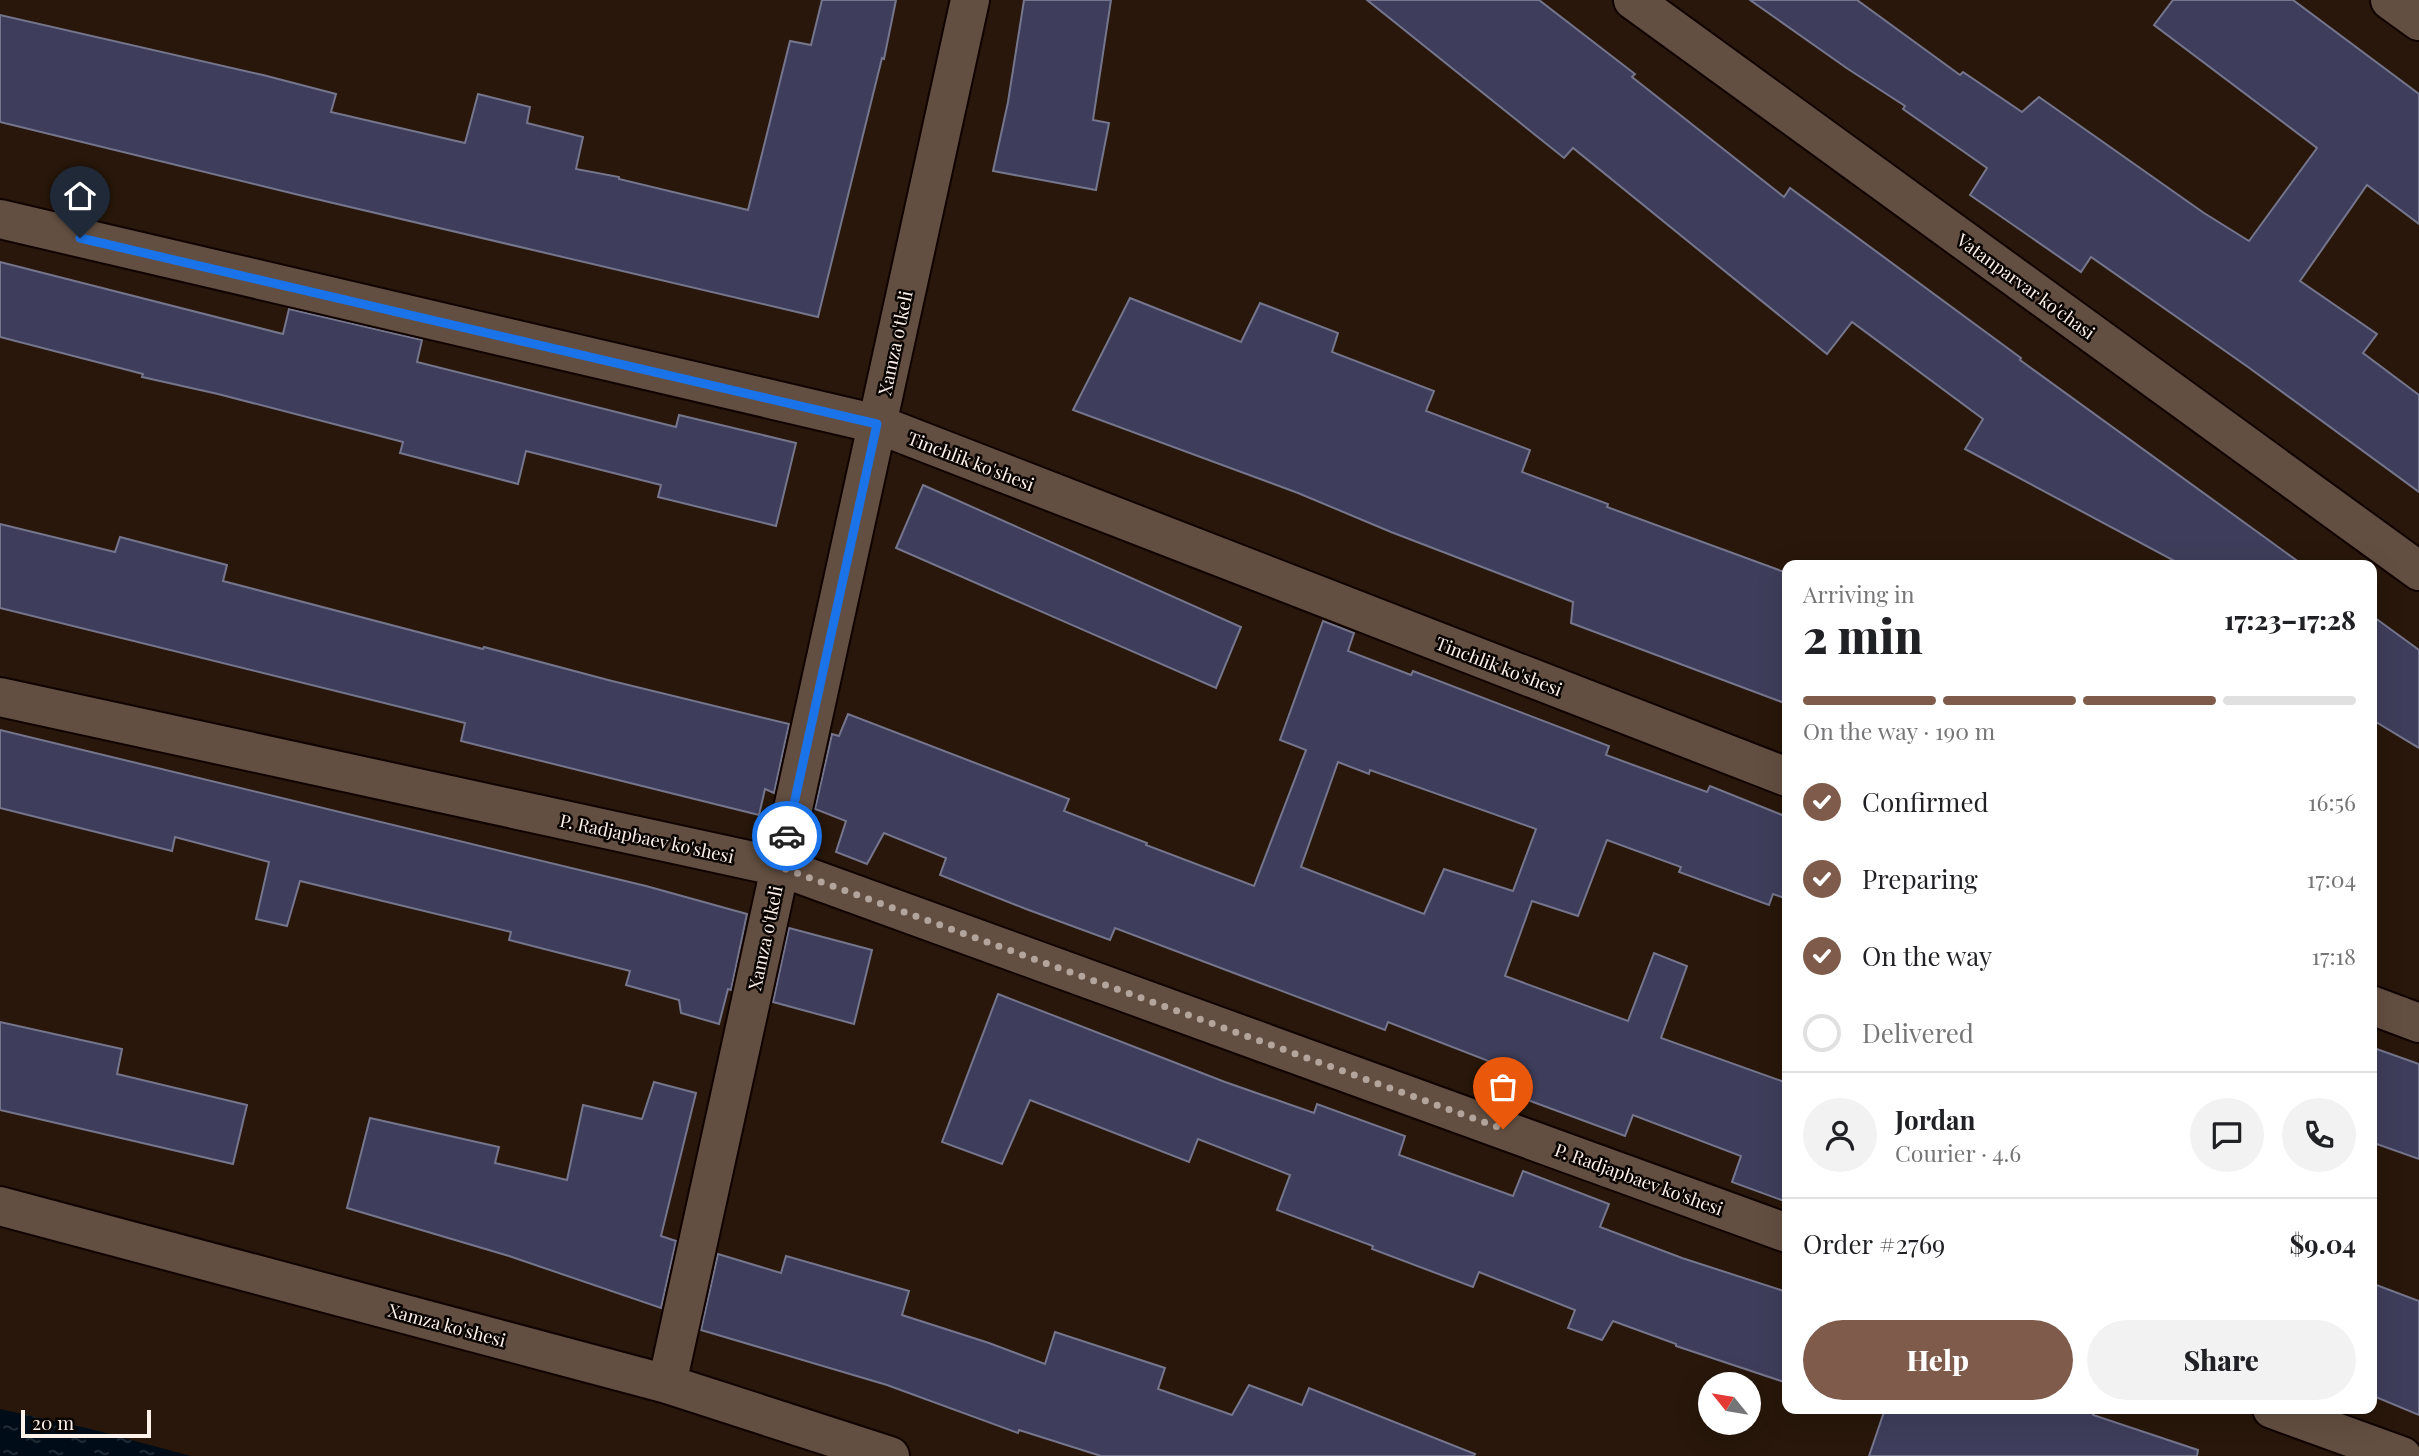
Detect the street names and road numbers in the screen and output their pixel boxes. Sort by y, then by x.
street label: Vatanparvar ko'chasi [1951,227,2100,344]
street label: Xamza o'tkeli [872,288,918,398]
street label: Tinchlik ko'shesi [904,426,1038,496]
street label: Tinchlik ko'shesi [1432,631,1566,701]
street label: P. Radjapbaev ko'shesi [558,808,736,868]
street label: Xamza o'tkeli [742,883,788,993]
street label: P. Radjapbaev ko'shesi [1552,1137,1726,1221]
street label: Xamza ko'shesi [385,1298,509,1352]

